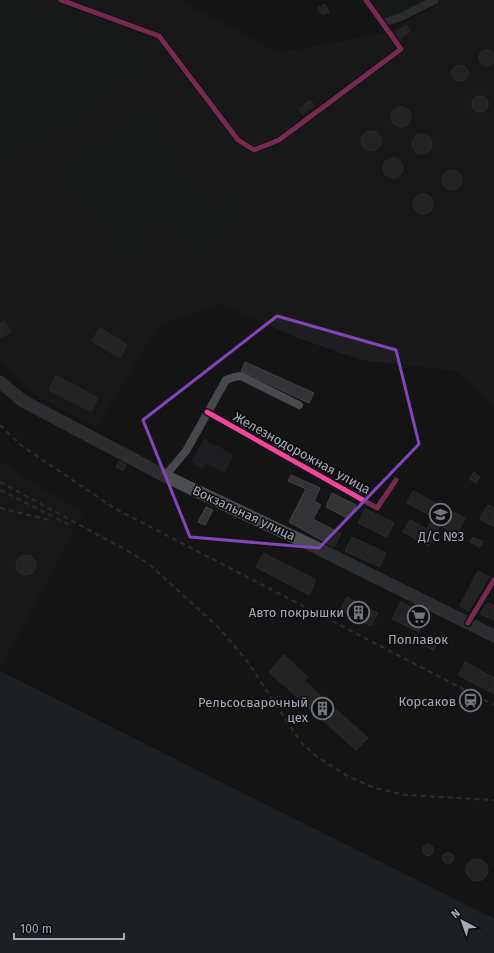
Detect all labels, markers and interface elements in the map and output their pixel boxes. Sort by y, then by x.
street label: Железнодорожная улица [231,409,373,497]
street label: Вокзальная улица [190,483,298,543]
school or university icon: Д/С №3 [428,501,454,527]
place label: Д/С №3 [417,529,464,544]
building icon: Авто покрышки [346,599,372,625]
supermarket icon: Поплавок [405,604,431,630]
place label: Авто покрышки [249,605,344,620]
place label: Поплавок [388,632,448,647]
station icon: Корсаков [458,688,484,714]
place label: Корсаков [399,694,456,709]
place label: Рельсосварочный цех [198,695,309,725]
building icon: Рельсосварочный цех [310,696,336,722]
north arrow [442,901,482,941]
text: N [449,907,463,921]
scale bar [14,915,124,941]
text: 100 m [20,922,52,936]

